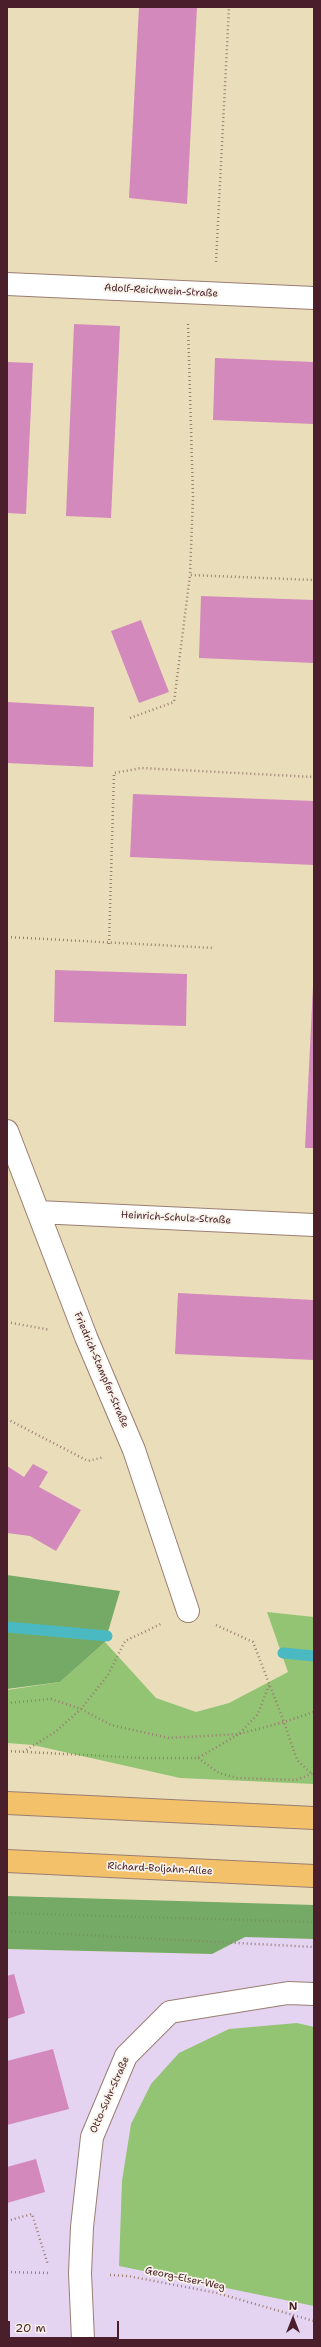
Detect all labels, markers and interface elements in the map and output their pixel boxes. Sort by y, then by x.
street label: Adolf-Reichwein-Straße [104,282,218,300]
street label: Heinrich-Schulz-Straße [121,1209,231,1227]
street label: Friedrich-Stampfer-Straße [71,1310,131,1430]
street label: Richard-Boljahn-Allee [107,1860,213,1878]
street label: Otto-Suhr-Straße [88,2055,132,2135]
street label: Georg-Elser-Weg [144,2265,226,2293]
north arrow [273,2299,313,2339]
text: N [289,2299,297,2314]
scale bar [10,2313,121,2339]
text: 20 m [15,2320,46,2336]

